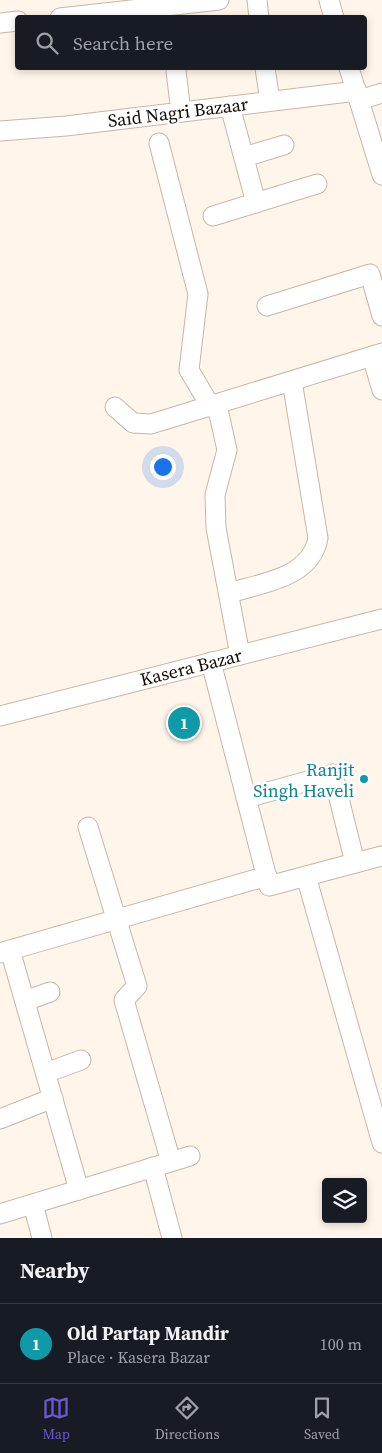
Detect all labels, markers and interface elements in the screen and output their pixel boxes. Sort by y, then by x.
search box [15,15,367,70]
icon: search [33,29,61,57]
text: Search here [73,30,173,56]
street label: Said Nagri Bazaar [106,91,250,133]
your location [150,454,176,480]
street label: Kasera Bazar [137,642,245,692]
pin: 1 [168,704,200,742]
place label: Ranjit Singh Haveli [253,757,354,803]
marker: Ranjit Singh Haveli [358,773,370,785]
map controls [322,1178,367,1223]
button: layers [322,1178,367,1223]
text: Nearby [20,1256,90,1285]
text: Old Partap Mandir [67,1320,229,1346]
text: 1 [32,1333,40,1355]
text: 100 m [320,1333,362,1355]
text: Place · Kasera Bazar [67,1346,210,1368]
tab: Map [42,1394,70,1444]
tab: Directions [155,1394,219,1444]
tab: Saved [304,1394,340,1444]

